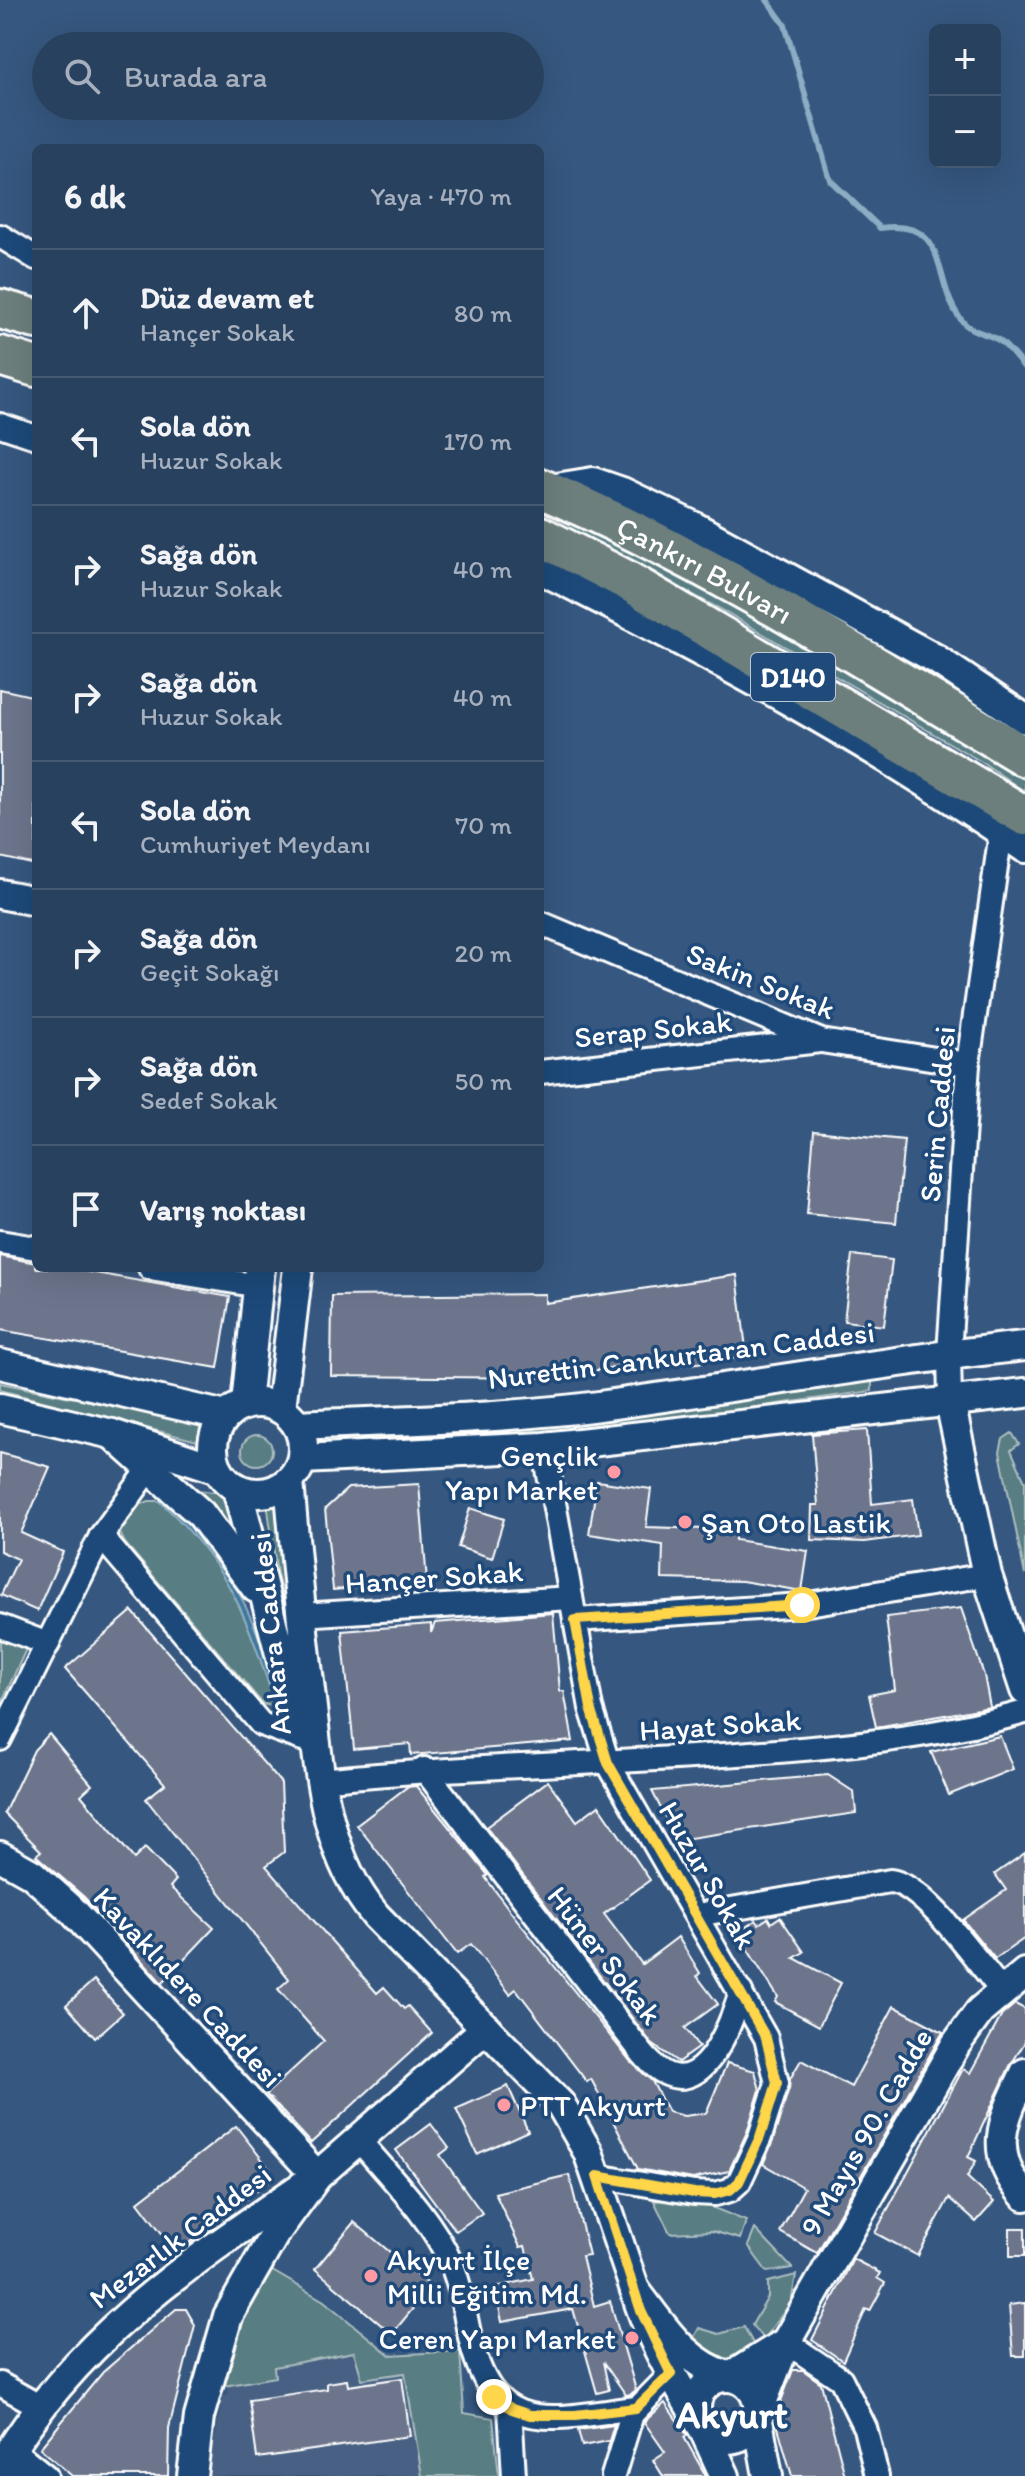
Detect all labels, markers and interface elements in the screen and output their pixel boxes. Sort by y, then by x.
map controls [929,24,1001,168]
button: + [929,24,1001,96]
search box [32,32,544,120]
icon: search [60,54,104,98]
text: Burada ara [124,58,267,95]
button: − [929,96,1001,168]
text: 6 dk [64,176,126,217]
text: Yaya · 470 m [370,180,512,212]
text: Düz devam et [140,279,314,316]
icon: ahead [64,291,108,335]
text: 80 m [454,297,512,329]
text: Hançer Sokak [140,316,295,348]
text: Sola dön [140,407,251,444]
icon: left [64,419,108,463]
text: 170 m [443,425,512,457]
text: Huzur Sokak [140,444,283,476]
street label: Çankırı Bulvarı [611,507,799,632]
text: Sağa dön [140,535,257,572]
icon: right [64,547,108,591]
text: 40 m [453,553,512,585]
text: Huzur Sokak [140,572,283,604]
road number: D140 [751,653,835,701]
text: Sağa dön [140,663,257,700]
icon: right [64,675,108,719]
text: 40 m [453,681,512,713]
text: Huzur Sokak [140,700,283,732]
text: Sola dön [140,791,251,828]
icon: left [64,803,108,847]
text: 70 m [455,809,512,841]
text: Cumhuriyet Meydanı [140,828,371,860]
text: Sağa dön [140,919,257,956]
icon: right [64,931,108,975]
street label: Sakin Sokak [681,934,841,1028]
text: 20 m [455,937,512,969]
text: Geçit Sokağı [140,956,279,988]
street label: Serap Sokak [572,1002,734,1056]
street label: Serin Caddesi [911,1025,963,1203]
text: Sağa dön [140,1047,257,1084]
icon: right [64,1059,108,1103]
text: 50 m [455,1065,512,1097]
text: Sedef Sokak [140,1084,278,1116]
icon: arrive [64,1187,108,1231]
text: Varış noktası [140,1191,306,1228]
street label: Nurettin Cankurtaran Caddesi [485,1313,877,1397]
place label: Gençlik Yapı Market [445,1437,598,1508]
marker: Gençlik Yapı Market [605,1463,623,1481]
place label: Şan Oto Lastik [701,1504,891,1541]
marker: Şan Oto Lastik [676,1513,694,1531]
street label: Ankara Caddesi [241,1531,299,1737]
street label: Hançer Sokak [344,1552,525,1602]
route start [784,1587,820,1623]
street label: Hayat Sokak [638,1701,802,1749]
street label: Huzur Sokak [651,1795,765,1956]
street label: Hüner Sokak [540,1878,671,2032]
street label: Kavaklıdere Caddesi [86,1879,290,2095]
street label: 9 Mayıs 90. Cadde [792,2022,940,2242]
place label: PTT Akyurt [520,2087,666,2124]
marker: PTT Akyurt [495,2096,513,2114]
street label: Mezarlık Caddesi [82,2155,278,2317]
place label: Akyurt İlçe Milli Eğitim Md. [387,2241,587,2312]
marker: Akyurt İlçe Milli Eğitim Md. [362,2267,380,2285]
place label: Ceren Yapı Market [379,2320,616,2357]
marker: Ceren Yapı Market [623,2329,641,2347]
route end [476,2379,512,2415]
district label: Akyurt [676,2392,788,2438]

